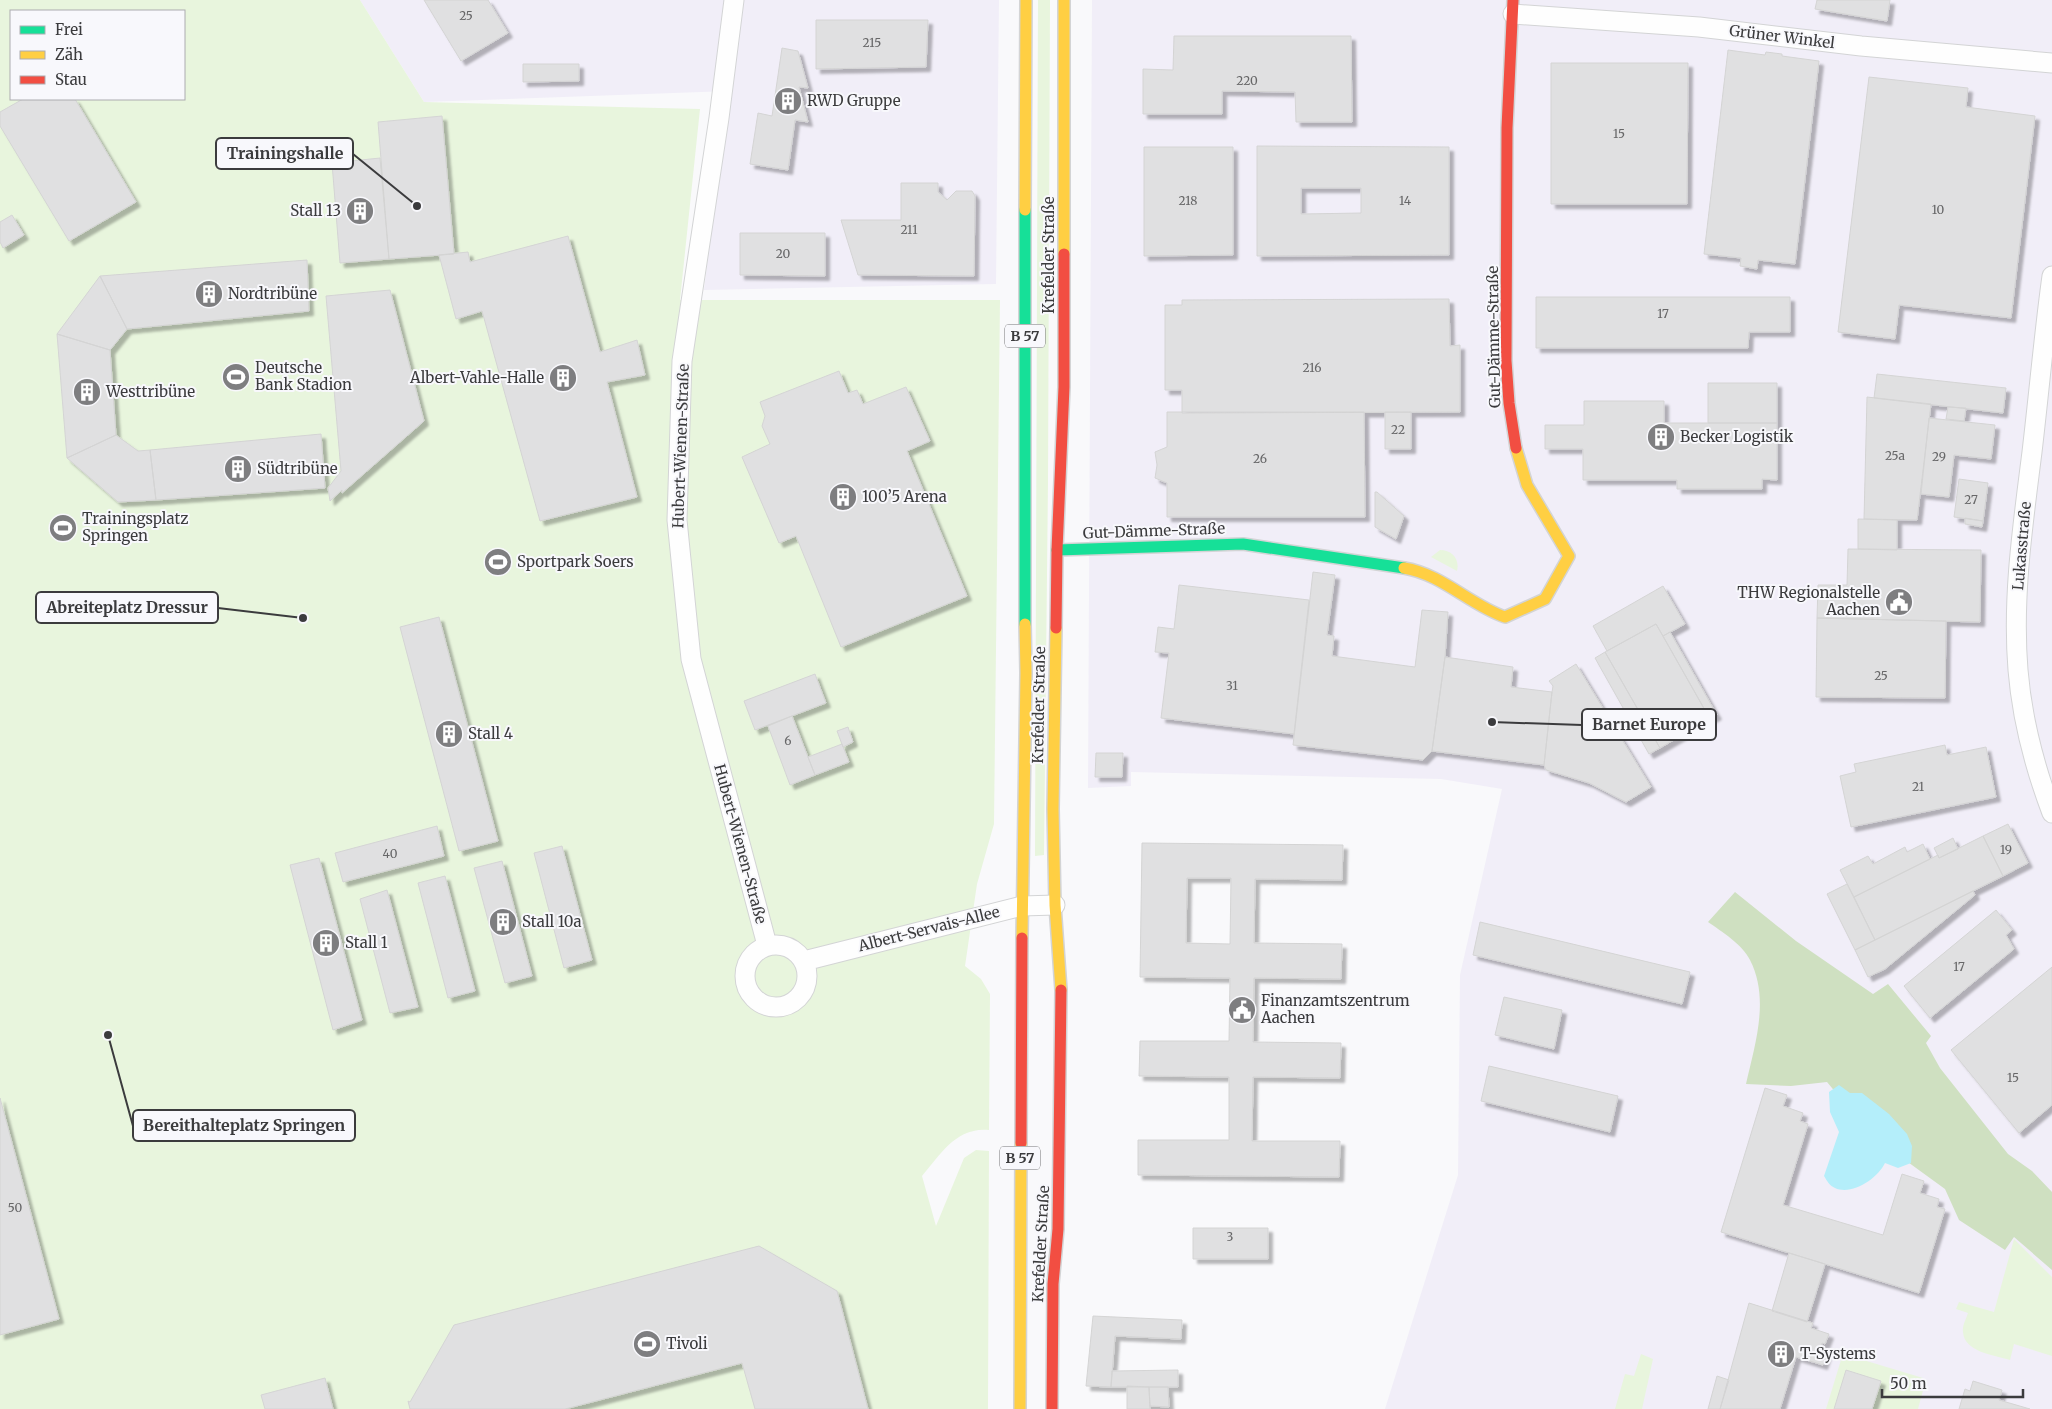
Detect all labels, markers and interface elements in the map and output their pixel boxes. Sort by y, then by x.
house number: 25 [459,8,473,23]
legend [10,10,185,100]
text: Frei [55,20,83,39]
street label: Grüner Winkel [1728,21,1836,52]
house number: 215 [863,35,881,50]
text: Zäh [55,45,83,64]
text: Stau [55,70,87,89]
house number: 220 [1236,73,1258,88]
building icon: RWD Gruppe [773,86,803,116]
place label: RWD Gruppe [807,91,901,110]
house number: 15 [1613,126,1625,141]
callout: Trainingshalle [216,138,353,169]
text: Trainingshalle [227,143,344,163]
house number: 218 [1179,193,1197,208]
house number: 14 [1399,193,1412,208]
building icon: Stall 13 [345,196,375,226]
street label: Krefelder Straße [1039,196,1058,314]
place label: Stall 13 [290,201,341,220]
house number: 10 [1932,202,1945,217]
house number: 211 [900,222,918,237]
house number: 20 [776,246,791,261]
street label: Gut-Dämme-Straße [1483,266,1504,408]
building icon: Nordtribüne [194,279,224,309]
place label: Nordtribüne [228,284,317,303]
house number: 17 [1657,306,1669,321]
road number: B 57 [1005,324,1045,348]
place label: Deutsche Bank Stadion [255,358,352,394]
house number: 216 [1303,360,1321,375]
sports icon: Deutsche Bank Stadion [221,362,251,392]
building icon: Albert-Vahle-Halle [548,363,578,393]
street label: Hubert-Wienen-Straße [668,363,693,529]
place label: Albert-Vahle-Halle [409,368,544,387]
building icon: Westtribüne [72,377,102,407]
place label: Westtribüne [105,382,195,401]
house number: 22 [1391,422,1405,437]
building icon: Becker Logistik [1646,422,1676,452]
place label: Becker Logistik [1680,427,1794,446]
house number: 25a [1885,448,1906,463]
house number: 29 [1932,449,1946,464]
house number: 26 [1253,451,1267,466]
building icon: Südtribüne [223,454,253,484]
place label: Südtribüne [257,459,338,478]
building icon: 100’5 Arena [828,482,858,512]
place label: 100’5 Arena [862,487,947,506]
house number: 27 [1964,492,1978,507]
street label: Lukasstraße [2008,501,2035,591]
place label: Trainingsplatz Springen [82,509,188,545]
sports icon: Trainingsplatz Springen [48,513,78,543]
street label: Gut-Dämme-Straße [1083,519,1226,542]
sports icon: Sportpark Soers [483,547,513,577]
place label: Sportpark Soers [517,552,634,571]
place label: THW Regionalstelle Aachen [1737,583,1880,619]
public building icon: THW Regionalstelle Aachen [1884,587,1914,617]
callout: Abreiteplatz Dressur [36,592,218,623]
text: Abreiteplatz Dressur [45,597,208,617]
street label: Krefelder Straße [1028,646,1049,764]
house number: 25 [1874,668,1888,683]
house number: 31 [1226,678,1238,693]
callout: Barnet Europe [1582,709,1716,740]
text: Barnet Europe [1592,714,1706,734]
building icon: Stall 4 [434,719,464,749]
place label: Stall 4 [468,724,513,743]
house number: 6 [784,733,792,748]
street label: Hubert-Wienen-Straße [710,762,771,926]
house number: 21 [1912,779,1925,794]
house number: 19 [2000,842,2012,857]
house number: 40 [383,846,398,861]
street label: Albert-Servais-Allee [855,902,1002,956]
building icon: Stall 10a [488,907,518,937]
place label: Stall 10a [522,912,582,931]
building icon: Stall 1 [311,928,341,958]
place label: Stall 1 [345,933,388,952]
house number: 17 [1953,959,1965,974]
place label: Finanzamtszentrum Aachen [1260,991,1410,1027]
public building icon: Finanzamtszentrum Aachen [1227,995,1257,1025]
house number: 15 [2007,1070,2019,1085]
callout: Bereithalteplatz Springen [133,1110,355,1141]
text: Bereithalteplatz Springen [143,1115,345,1135]
road number: B 57 [1000,1146,1040,1170]
street label: Krefelder Straße [1028,1185,1053,1303]
house number: 50 [8,1200,23,1215]
house number: 3 [1227,1229,1234,1244]
sports icon: Tivoli [632,1329,662,1359]
place label: Tivoli [666,1334,708,1353]
building icon: T-Systems [1766,1339,1796,1369]
place label: T-Systems [1800,1344,1876,1363]
scale bar [1882,1366,2023,1398]
text: 50 m [1890,1374,1927,1393]

